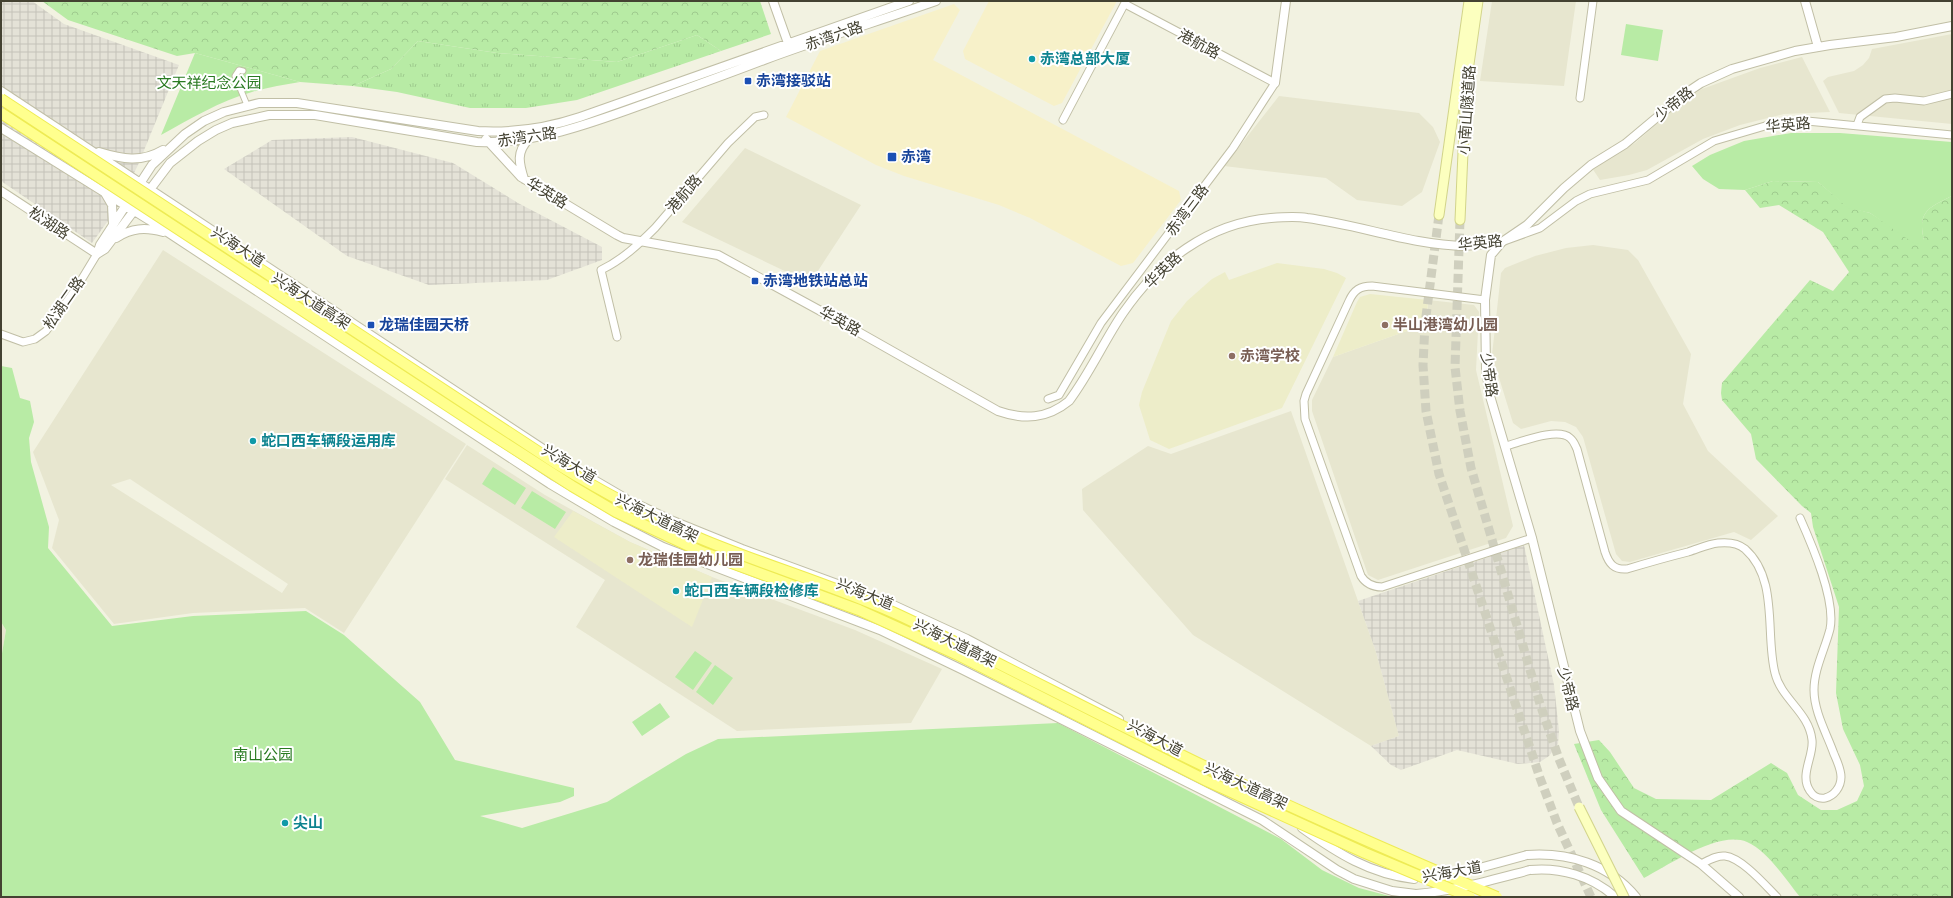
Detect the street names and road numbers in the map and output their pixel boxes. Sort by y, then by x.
street label: 赤湾六路 [803,18,865,54]
street label: 港航路 [1175,25,1223,63]
street label: 小南山隧道路 [1455,64,1479,156]
street label: 少帝路 [1651,83,1697,125]
street label: 华英路 [1765,114,1811,136]
street label: 赤湾六路 [496,124,558,150]
street label: 港航路 [663,171,705,217]
street label: 华英路 [523,174,571,212]
street label: 赤湾三路 [1162,181,1212,239]
street label: 松湖路 [25,203,73,243]
street label: 兴海大道 [208,223,268,271]
street label: 华英路 [1457,232,1503,254]
street label: 华英路 [1141,248,1185,292]
street label: 兴海大道高架 [268,269,354,333]
street label: 松湖二路 [39,273,89,333]
street label: 华英路 [816,302,864,340]
street label: 少帝路 [1477,351,1501,399]
street label: 兴海大道 [539,441,599,487]
street label: 兴海大道高架 [613,490,701,546]
street label: 兴海大道 [834,574,896,614]
street label: 兴海大道高架 [911,615,999,671]
street label: 少帝路 [1554,665,1582,713]
street label: 兴海大道 [1124,716,1186,760]
street label: 兴海大道高架 [1201,759,1291,813]
street label: 兴海大道 [1421,858,1483,886]

